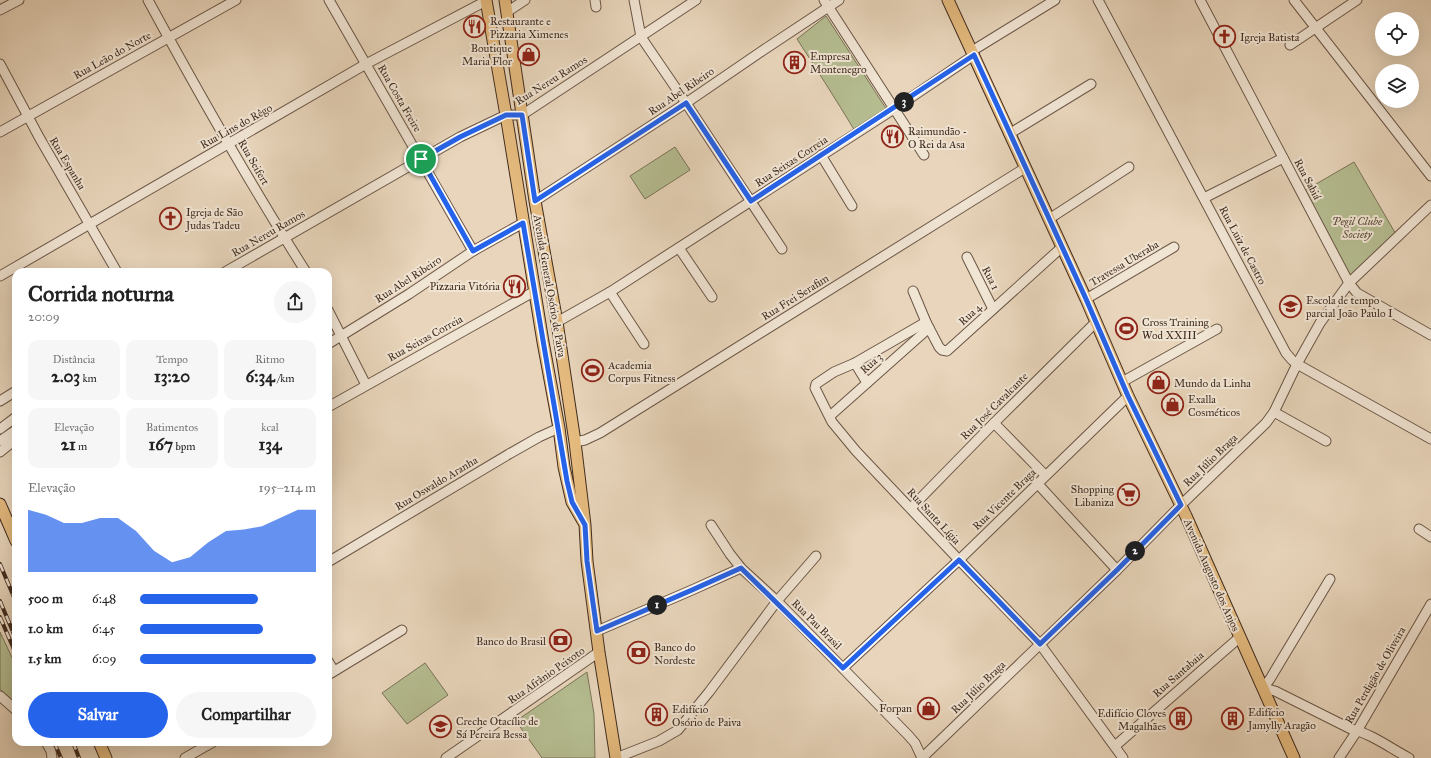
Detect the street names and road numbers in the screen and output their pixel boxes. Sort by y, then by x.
street label: Rua Leão do Norte [71,29,154,82]
street label: Rua Nereu Ramos [513,53,590,108]
street label: Rua Costa Freire [375,62,424,135]
street label: Rua Abel Ribeiro [646,64,717,118]
street label: Rua Lins do Rêgo [198,101,275,152]
street label: Rua Seixas Correia [753,133,830,190]
street label: Rua Espanha [47,135,89,192]
street label: Rua Seifert [235,137,272,188]
street label: Rua Sabiá [1291,157,1324,202]
street label: Rua Luiz de Castro [1216,204,1269,287]
street label: Rua Nereu Ramos [229,207,307,260]
street label: Avenida General Osório de Paiva [530,213,569,359]
street label: Travessa Uberaba [1087,238,1161,289]
street label: Rua Abel Ribeiro [373,253,444,306]
street label: Rua 1 [979,264,1002,292]
street label: Rua Frei Serafim [759,271,832,323]
street label: Rua 4 [956,300,985,328]
street label: Rua Seixas Correia [385,312,465,364]
street label: Rua 3 [858,350,885,376]
street label: Rua José Cavalcante [958,370,1032,443]
street label: Rua Júlio Braga [1181,431,1241,490]
street label: Rua Oswaldo Aranha [393,453,480,513]
street label: Rua Vicente Braga [970,466,1039,533]
street label: Rua Santa Lígia [904,485,963,547]
street label: Avenida Augusto dos Anjos [1180,516,1242,633]
street label: Rua Pau Brasil [789,597,844,652]
street label: Rua Perdigão de Oliveira [1342,624,1409,726]
street label: Rua Afrânio Peixoto [505,644,588,707]
street label: Rua Santabaia [1150,648,1207,700]
street label: Rua Júlio Braga [949,658,1009,717]

